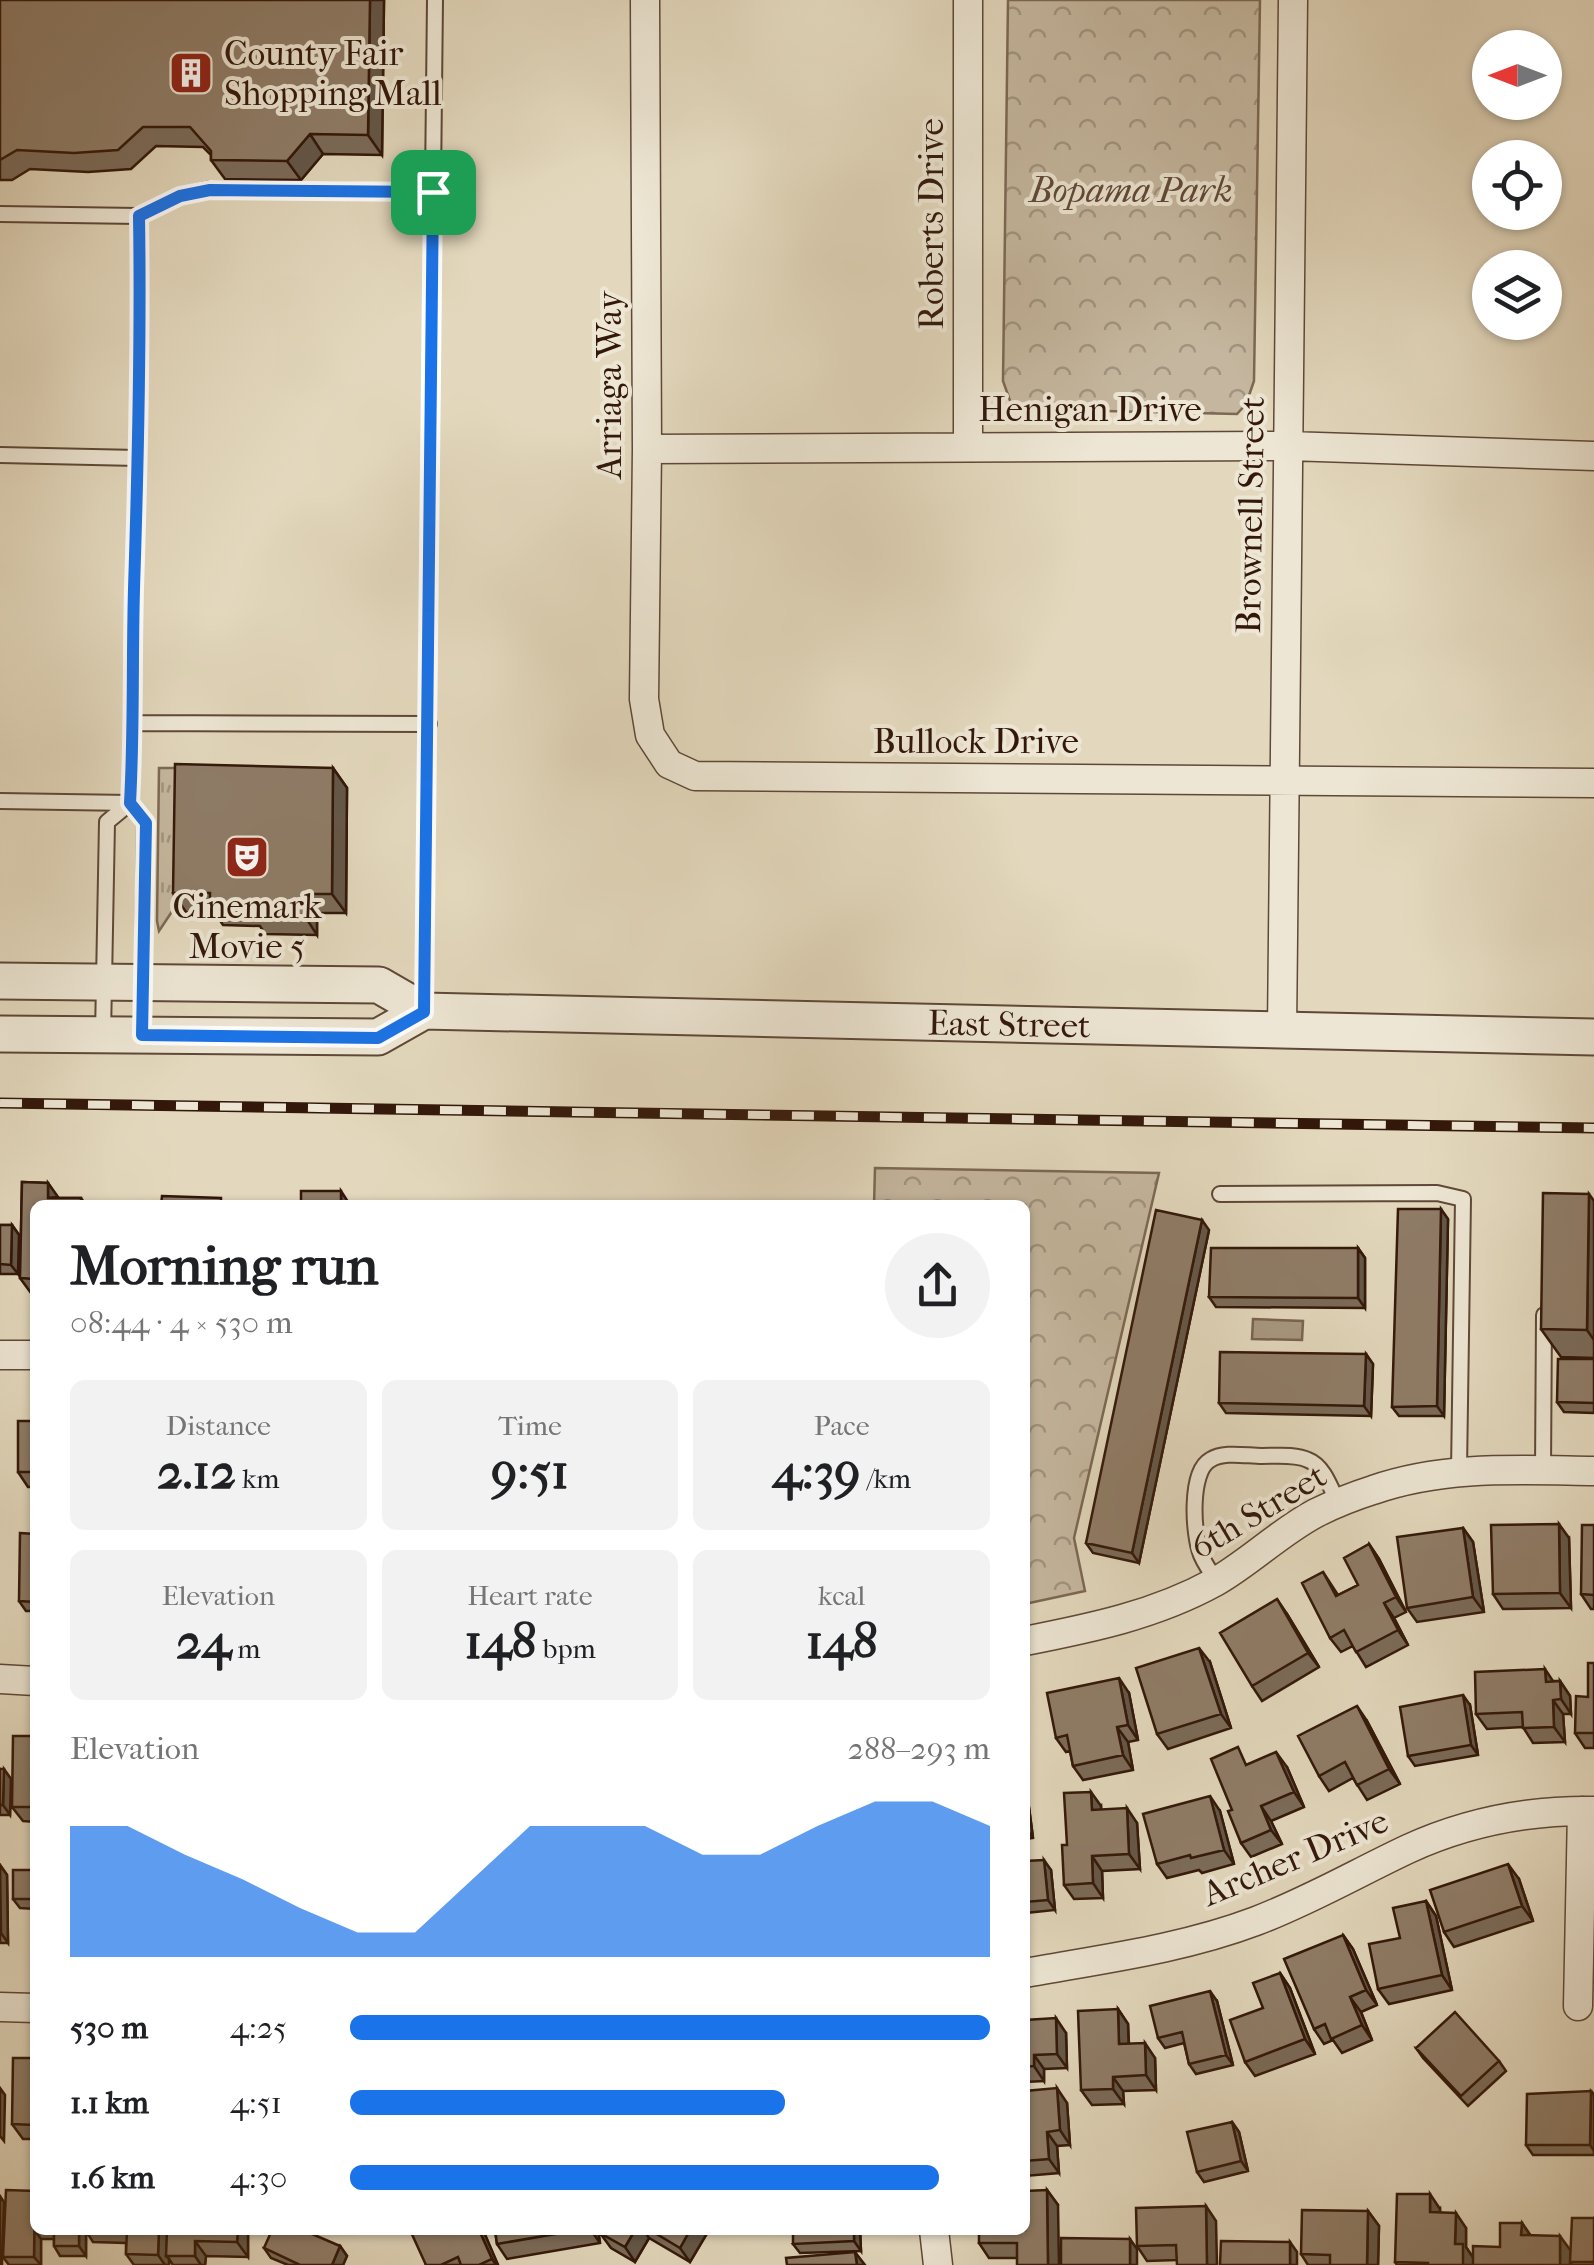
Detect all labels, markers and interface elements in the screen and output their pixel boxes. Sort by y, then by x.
north arrow [1472,30,1562,120]
map controls [1472,30,1562,340]
place label: County Fair Shopping Mall [224,33,442,114]
building icon: County Fair Shopping Mall [168,50,214,96]
street label: Roberts Drive [911,118,952,330]
button: locate [1472,140,1562,230]
pin [391,150,476,235]
icon: arrive [406,165,461,220]
park label: Bopama Park [1027,170,1233,211]
button: layers [1472,250,1562,340]
street label: Arriaga Way [589,290,630,481]
street label: Henigan Drive [978,389,1202,430]
street label: Brownell Street [1228,396,1273,634]
street label: Bullock Drive [873,721,1079,762]
theatre icon: Cinemark Movie 5 [224,834,270,880]
place label: Cinemark Movie 5 [172,886,322,967]
street label: East Street [927,1003,1091,1046]
button: share [885,1233,990,1338]
text: Morning run [70,1234,378,1298]
text: 08:44 · 4 × 530 m [70,1304,293,1341]
text: Distance [166,1409,271,1442]
text: Time [498,1409,562,1442]
text: Pace [814,1409,870,1442]
text: 2.12 [157,1442,236,1501]
text: 9:51 [491,1442,569,1501]
text: 4:39 [772,1442,861,1501]
street label: 6th Street [1183,1455,1334,1568]
text: km [236,1462,280,1495]
text: /km [861,1462,911,1495]
text: Elevation [162,1579,275,1612]
text: Heart rate [467,1579,593,1612]
text: kcal [818,1579,865,1612]
text: 24 [176,1612,231,1671]
text: 148 [464,1612,537,1671]
text: 148 [805,1612,878,1671]
text: m [231,1632,261,1665]
text: bpm [537,1632,596,1665]
text: Elevation [70,1730,199,1767]
text: 288–293 m [848,1730,990,1767]
street label: Archer Drive [1194,1800,1394,1916]
text: 530 m [70,2009,148,2046]
text: 4:25 [230,2009,287,2046]
text: 1.1 km [70,2084,149,2121]
text: 4:51 [230,2084,282,2121]
text: 1.6 km [70,2159,155,2196]
text: 4:30 [230,2159,287,2196]

